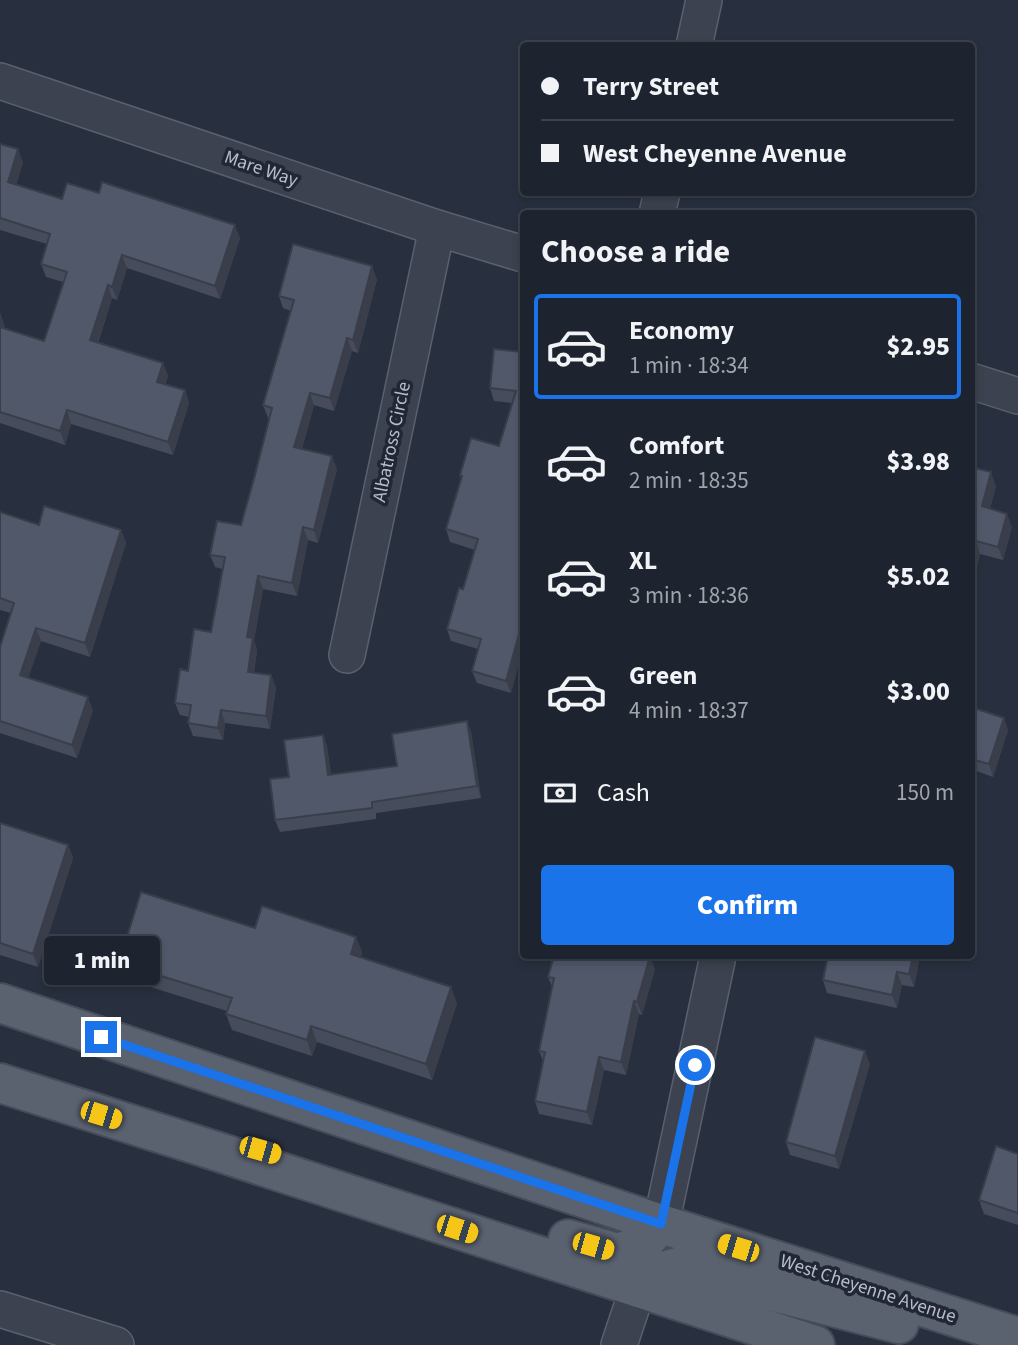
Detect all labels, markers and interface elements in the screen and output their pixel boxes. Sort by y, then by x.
text: Terry Street [583,68,719,105]
text: West Cheyenne Avenue [583,135,847,172]
street label: Mare Way [221,144,301,194]
text: Choose a ride [541,229,730,275]
text: Economy [629,312,734,349]
icon: car [545,315,608,378]
text: $2.95 [886,328,950,365]
text: 1 min · 18:34 [629,349,749,382]
street label: Albatross Circle [366,379,418,505]
text: Comfort [629,427,724,464]
icon: car [545,430,608,493]
text: $3.98 [886,443,950,480]
text: 2 min · 18:35 [629,464,749,497]
text: XL [629,542,657,579]
icon: car [545,545,608,608]
text: $5.02 [886,558,950,595]
text: 3 min · 18:36 [629,579,749,612]
text: Green [629,657,697,694]
icon: car [545,660,608,723]
text: $3.00 [886,673,950,710]
text: 4 min · 18:37 [629,694,749,727]
icon: cash [541,774,579,812]
text: Cash [597,774,650,811]
text: 150 m [896,776,954,809]
button: Confirm [541,865,954,945]
callout: 1 min [43,936,159,984]
text: 1 min [74,944,130,977]
route end [85,1021,117,1053]
route start [679,1049,711,1081]
car [78,1099,125,1131]
car [237,1134,284,1166]
car [434,1213,481,1245]
car [570,1230,617,1262]
car [715,1232,762,1264]
street label: West Cheyenne Avenue [776,1248,960,1330]

